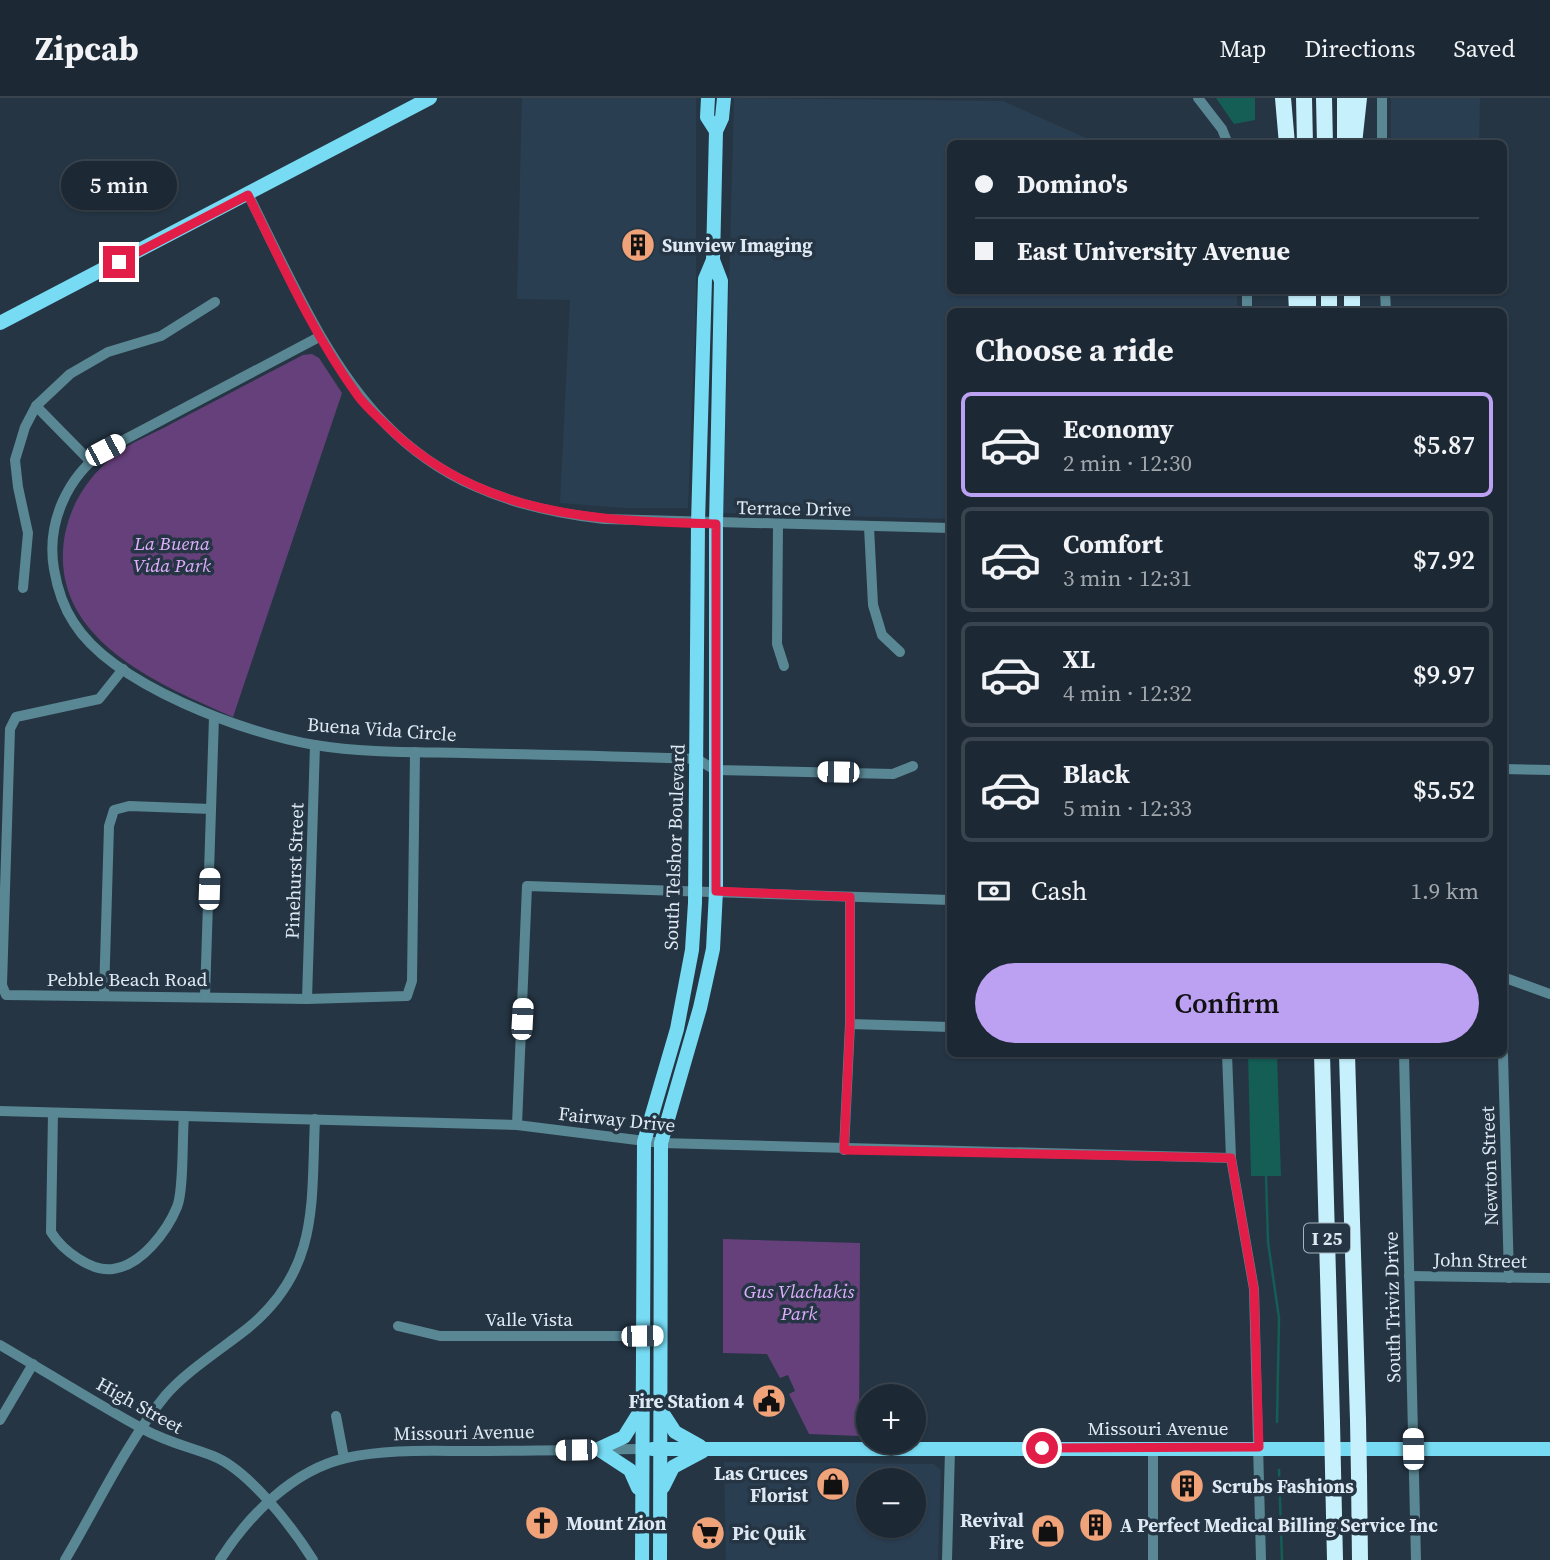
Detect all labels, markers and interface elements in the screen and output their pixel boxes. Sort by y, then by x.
text: Zipcab [35,26,139,71]
text: Map [1219,32,1266,65]
text: Directions [1304,32,1415,65]
text: Saved [1453,32,1515,65]
callout: 5 min [61,160,177,209]
text: Domino's [1017,166,1128,202]
text: 5 min [89,169,149,201]
building icon: Sunview Imaging [619,226,657,264]
place label: Sunview Imaging [662,232,813,258]
text: East University Avenue [1017,233,1290,269]
route end [103,246,135,278]
text: Choose a ride [975,328,1174,372]
text: Economy [1063,411,1174,447]
icon: car [979,413,1042,476]
text: $5.87 [1413,427,1475,463]
car [82,431,129,469]
text: 2 min · 12:30 [1063,447,1192,479]
street label: Terrace Drive [736,494,852,522]
text: Comfort [1063,526,1163,562]
icon: car [979,528,1042,591]
park label: La Buena Vida Park [133,530,211,578]
text: $7.92 [1413,542,1475,578]
text: 3 min · 12:31 [1063,562,1192,594]
text: XL [1063,641,1095,677]
icon: car [979,643,1042,706]
text: $9.97 [1413,657,1475,693]
text: 4 min · 12:32 [1063,677,1192,709]
street label: Buena Vida Circle [306,711,458,747]
street label: South Telshor Boulevard [657,743,691,951]
text: Black [1063,756,1130,792]
icon: car [979,758,1042,821]
car [817,761,860,783]
text: $5.52 [1413,772,1475,808]
text: 5 min · 12:33 [1063,792,1192,824]
street label: Pinehurst Street [279,802,309,940]
car [198,868,221,910]
icon: cash [975,872,1013,910]
text: Cash [1031,873,1087,909]
text: 1.9 km [1410,875,1479,907]
button: Confirm [975,963,1479,1043]
street label: Pebble Beach Road [47,966,208,992]
car [511,997,534,1041]
street label: Fairway Drive [557,1100,677,1138]
street label: Newton Street [1474,1105,1504,1226]
road number: I 25 [1304,1224,1350,1252]
street label: South Triviz Drive [1378,1231,1406,1383]
street label: John Street [1432,1246,1528,1274]
park label: Gus Vlachakis Park [744,1278,855,1326]
street label: Valle Vista [485,1306,573,1332]
car [621,1325,664,1347]
street label: High Street [92,1371,189,1440]
public building icon: Fire Station 4 [750,1382,788,1420]
map controls [856,1384,926,1538]
button: + [856,1384,926,1454]
place label: Fire Station 4 [628,1388,744,1414]
street label: Missouri Avenue [1087,1415,1229,1441]
street label: Missouri Avenue [393,1418,535,1446]
car [1403,1428,1424,1470]
route start [1026,1432,1058,1464]
car [555,1439,598,1461]
place label: Las Cruces Florist [714,1460,808,1508]
shop icon: Las Cruces Florist [814,1465,852,1503]
building icon: Scrubs Fashions [1168,1467,1206,1505]
button: − [856,1468,926,1538]
place label: Scrubs Fashions [1212,1473,1354,1499]
church icon: Mount Zion [523,1504,561,1542]
building icon: A Perfect Medical Billing Service Inc [1077,1506,1115,1544]
place label: Revival Fire [960,1507,1024,1555]
place label: Mount Zion [566,1510,667,1536]
shop icon: Revival Fire [1029,1512,1067,1550]
place label: A Perfect Medical Billing Service Inc [1120,1512,1438,1538]
supermarket icon: Pic Quik [689,1514,727,1552]
place label: Pic Quik [732,1520,806,1546]

